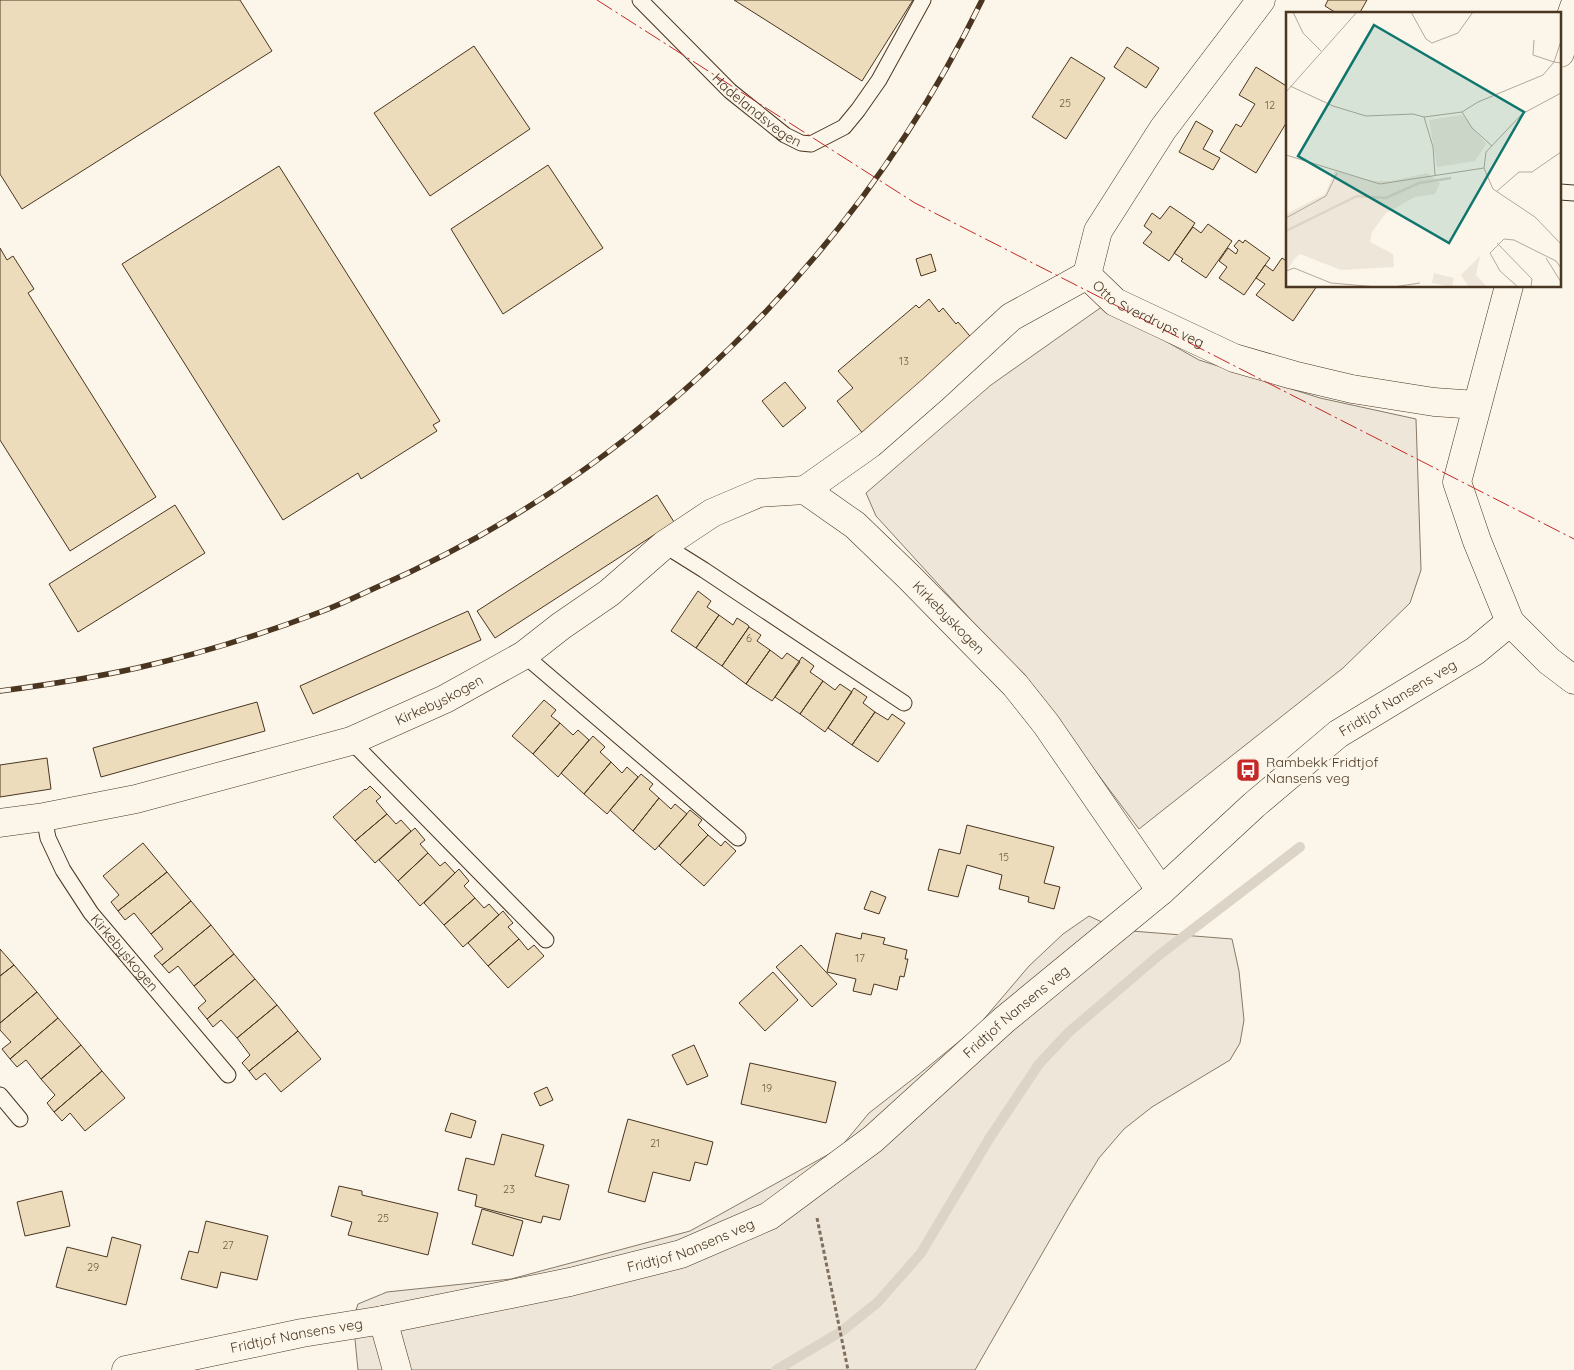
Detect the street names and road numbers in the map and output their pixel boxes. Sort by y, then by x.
street label: Hadelandsvegen [708,69,805,151]
street label: Otto Sverdrups veg [1089,276,1207,352]
street label: Kirkebyskogen [909,577,989,658]
street label: Fridtjof Nansens veg [1336,655,1460,740]
street label: Kirkebyskogen [392,671,486,729]
street label: Kirkebyskogen [87,910,162,995]
street label: Fridtjof Nansens veg [959,961,1073,1062]
street label: Fridtjof Nansens veg [625,1214,757,1276]
street label: Fridtjof Nansens veg [229,1314,364,1357]

